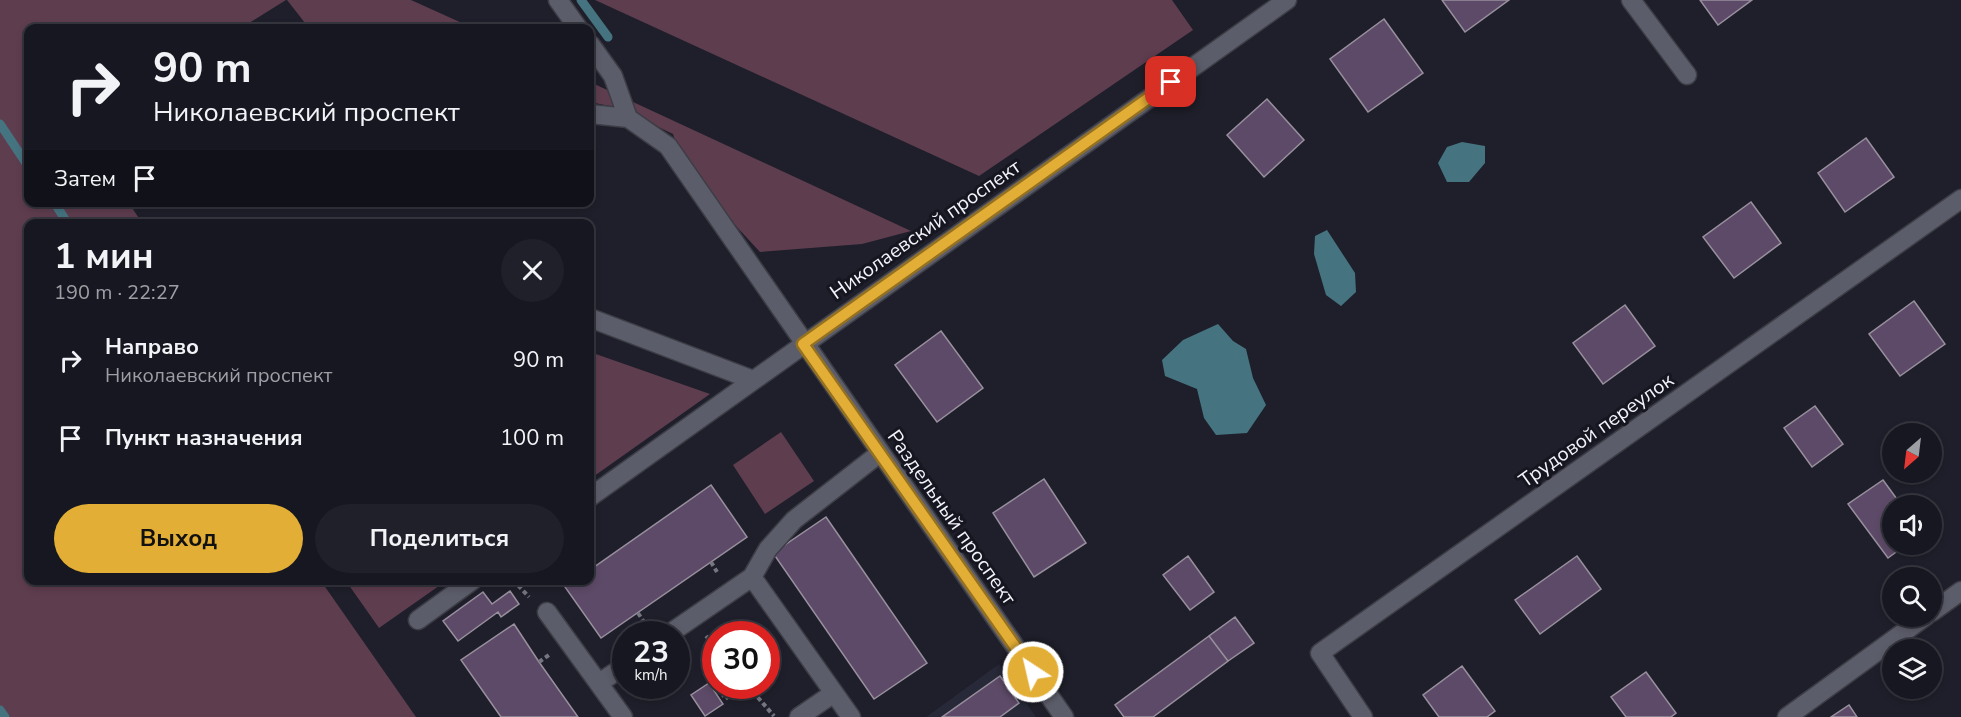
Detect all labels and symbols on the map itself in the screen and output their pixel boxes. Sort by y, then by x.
pin [1145,56,1196,107]
street label: Николаевский проспект [824,153,1026,306]
street label: Трудовой переулок [1514,367,1679,494]
north arrow [1882,423,1942,483]
street label: Раздельный проспект [881,424,1022,610]
speed limit sign: 30 [702,621,780,699]
position arrow [1001,640,1065,704]

